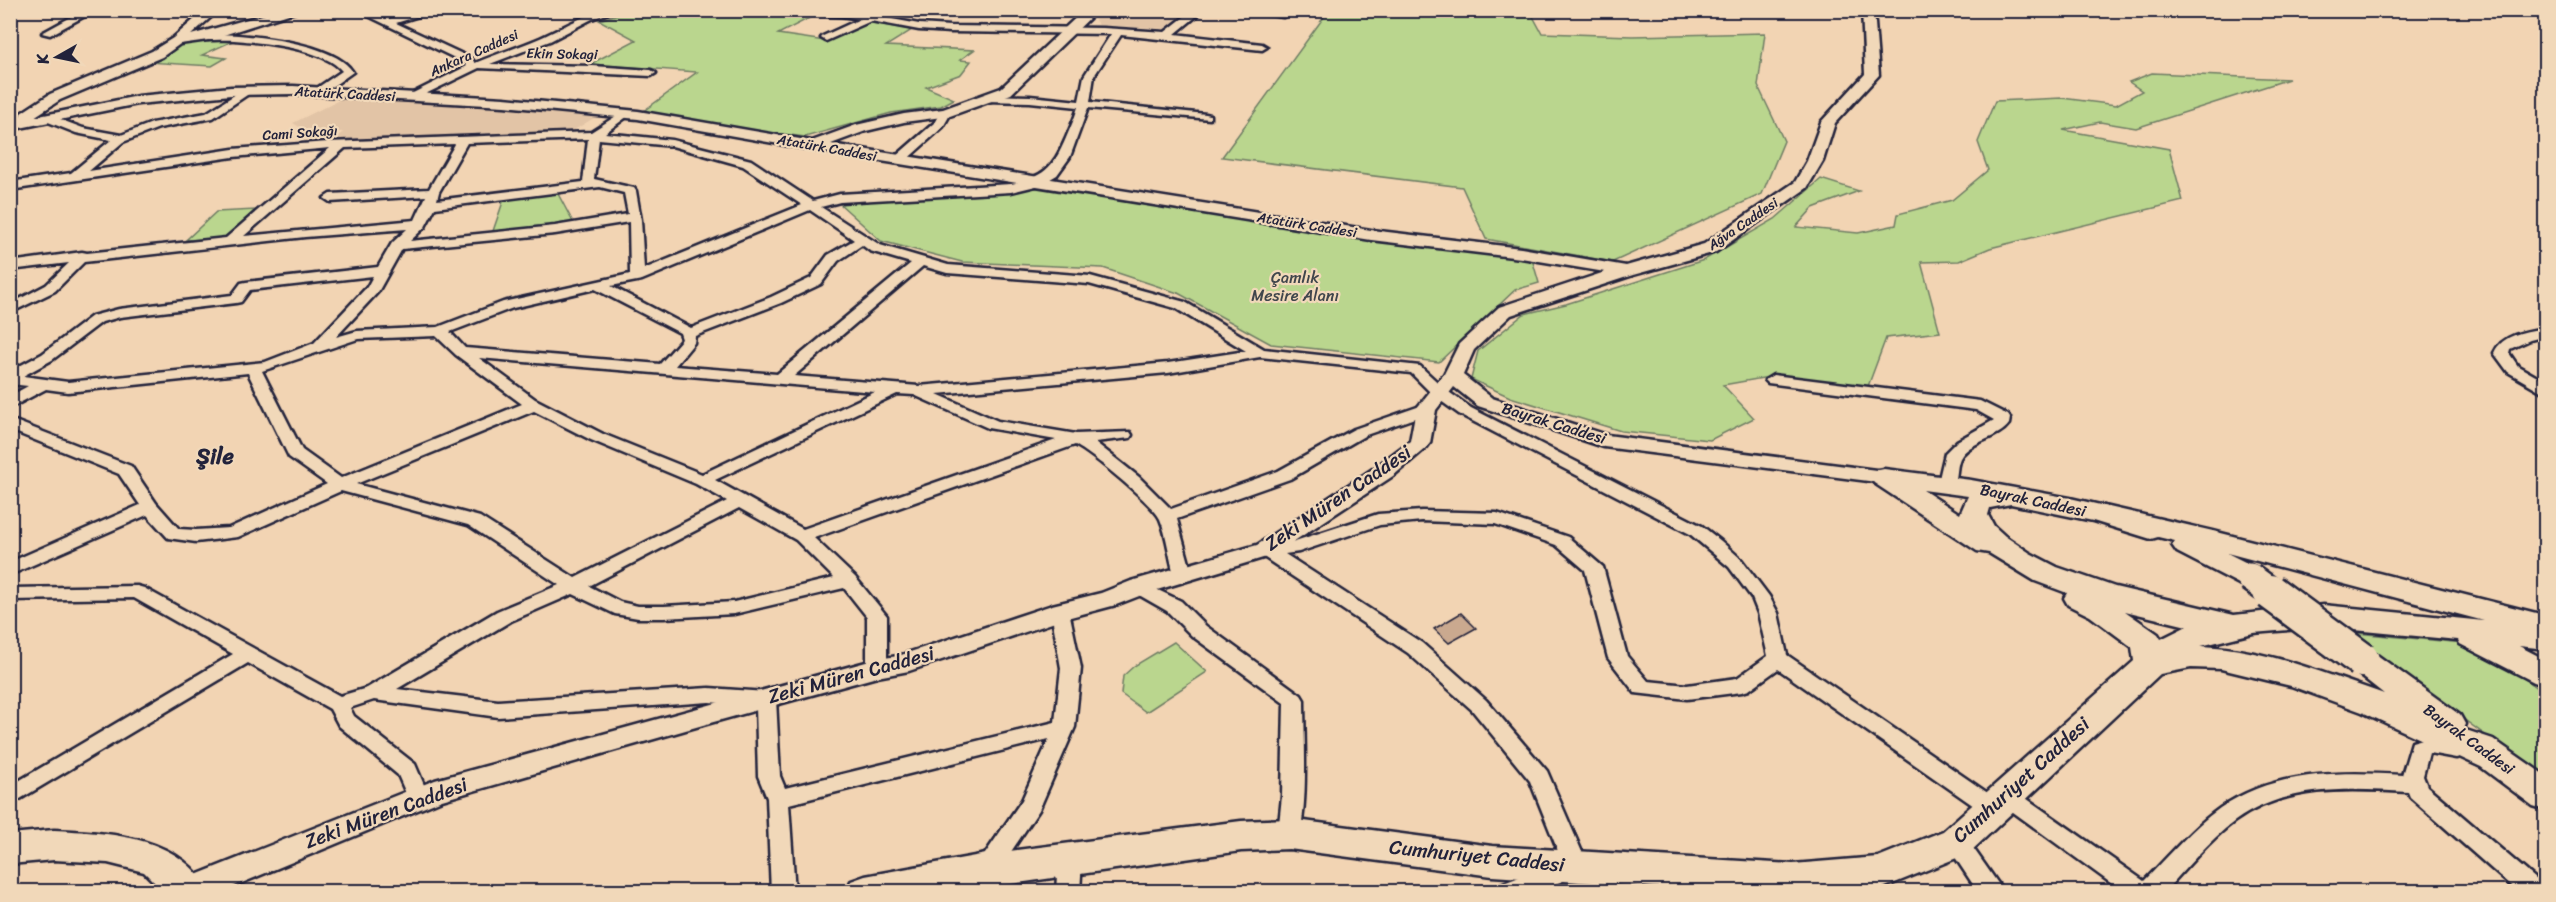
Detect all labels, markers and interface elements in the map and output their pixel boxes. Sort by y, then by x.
street label: Ankara Caddesi [425,22,523,84]
north arrow [27,27,87,87]
street label: Ekin Sokagi [526,41,599,67]
text: K [27,51,58,67]
street label: Atatürk Caddesi [293,79,397,109]
street label: Cami Sokağı [262,118,338,148]
street label: Atatürk Caddesi [774,127,880,169]
street label: Ağva Caddesi [1702,190,1785,258]
street label: Atatürk Caddesi [1254,205,1360,245]
park label: Çamlık Mesire Alanı [1251,263,1339,310]
street label: Bayrak Caddesi [1498,393,1610,453]
street label: Zeki Müren Caddesi [1257,435,1419,560]
district label: Şile [195,437,234,476]
street label: Bayrak Caddesi [1977,475,2089,526]
street label: Zeki Müren Caddesi [764,636,939,714]
street label: Bayrak Caddesi [2417,696,2522,783]
street label: Cumhuriyet Caddesi [1944,707,2099,852]
street label: Zeki Müren Caddesi [300,767,473,859]
street label: Cumhuriyet Caddesi [1388,829,1568,883]

